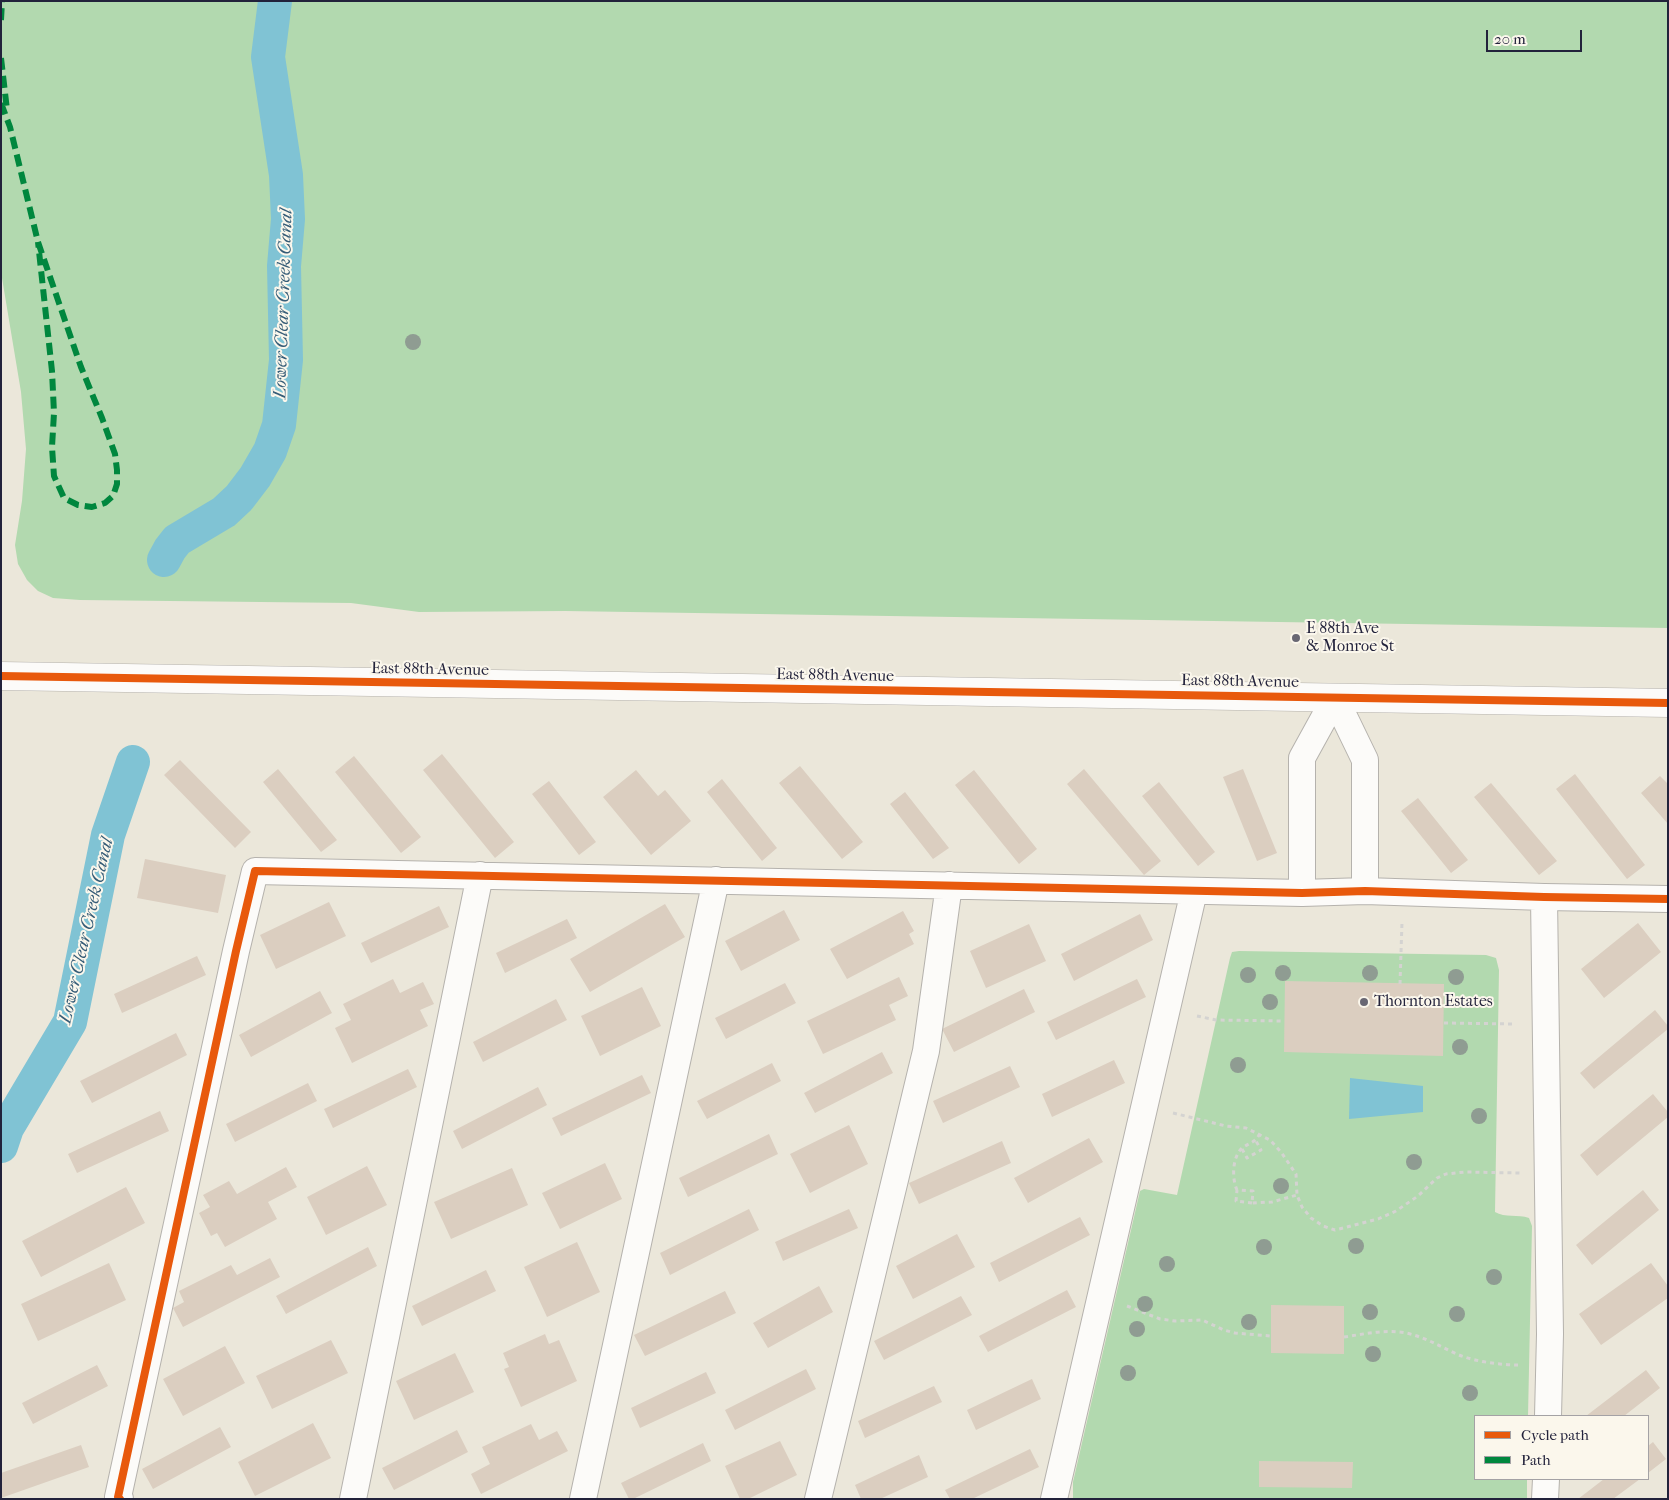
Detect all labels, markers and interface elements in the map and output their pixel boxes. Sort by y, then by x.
scale bar [1489,20,1585,52]
text: 20 m [1494,30,1526,48]
water label: Lower Clear Creek Canal [270,209,298,399]
place label: E 88th Ave & Monroe St [1306,619,1394,657]
marker: E 88th Ave & Monroe St [1290,632,1302,644]
street label: East 88th Avenue [371,659,489,681]
street label: East 88th Avenue [776,665,894,687]
street label: East 88th Avenue [1181,671,1299,693]
water label: Lower Clear Creek Canal [55,836,119,1026]
place label: Thornton Estates [1374,992,1493,1012]
marker: Thornton Estates [1358,996,1370,1008]
legend [1474,1415,1649,1480]
text: Cycle path [1521,1426,1589,1444]
text: Path [1521,1451,1551,1469]

